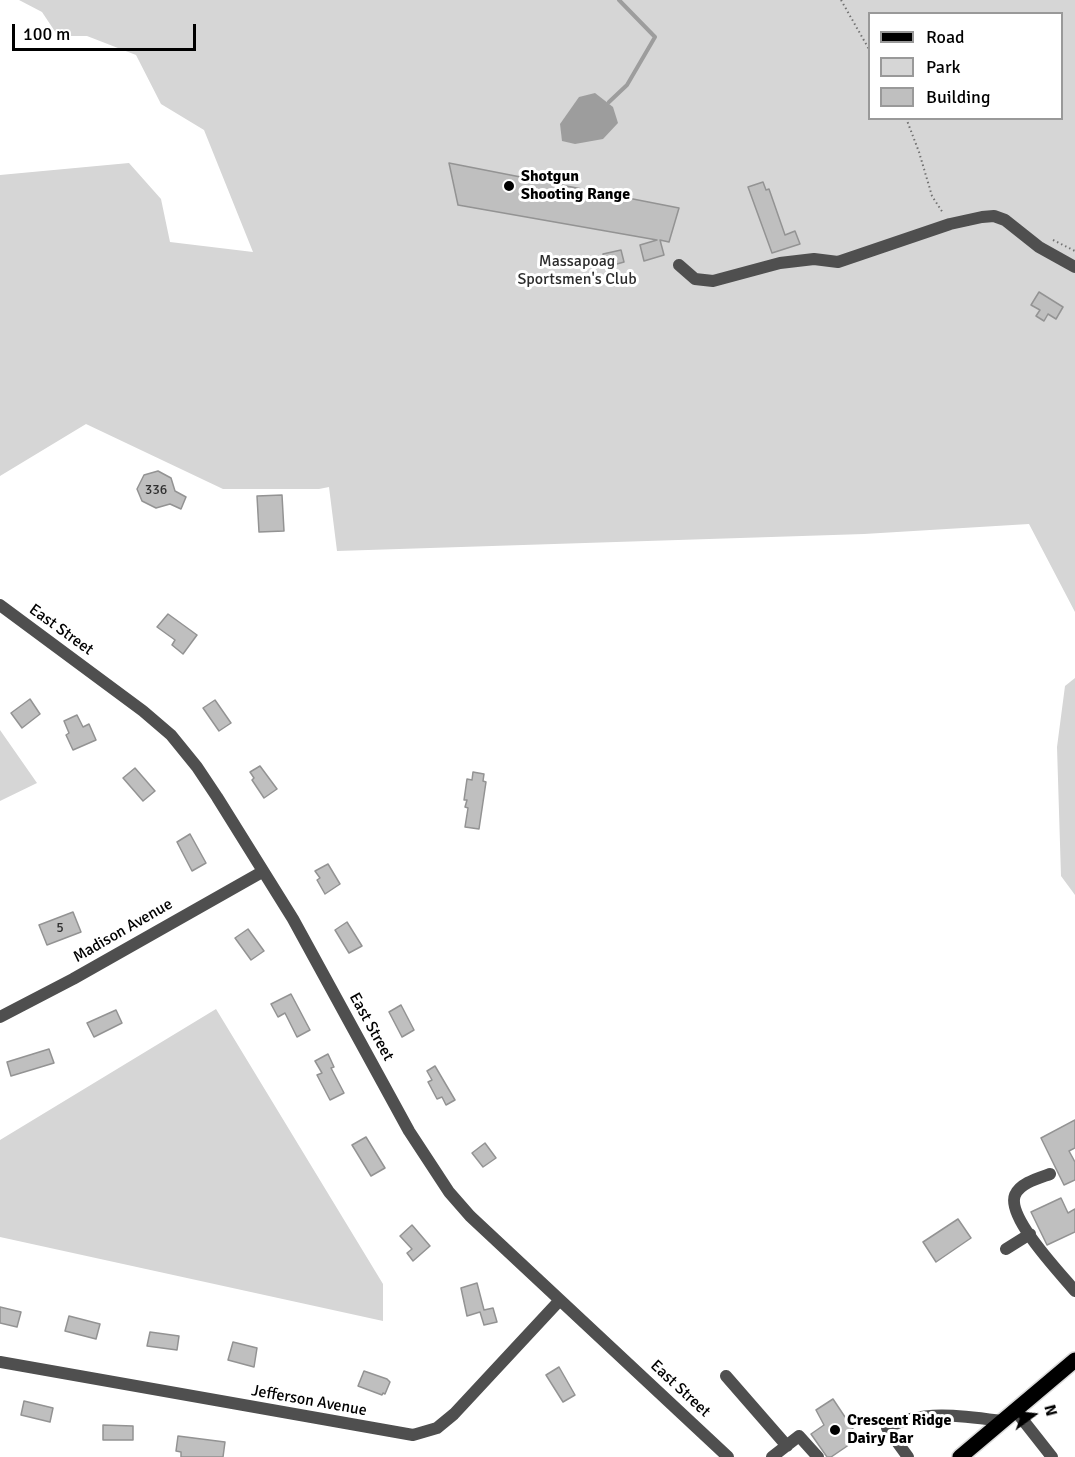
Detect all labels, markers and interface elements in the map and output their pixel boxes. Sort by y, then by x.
scale bar [15,12,200,50]
legend [868,12,1063,120]
text: 100 m [23,23,70,45]
text: Road [926,26,965,48]
text: Park [926,56,961,78]
text: Building [926,86,990,108]
place label: Shotgun Shooting Range [521,167,630,205]
marker: Shotgun Shooting Range [502,179,516,193]
park label: Massapoag Sportsmen's Club [517,252,637,290]
house number: 336 [145,482,167,498]
street label: East Street [25,600,97,660]
street label: Madison Avenue [70,895,176,967]
house number: 5 [56,920,64,936]
street label: East Street [344,990,398,1064]
street label: East Street [646,1356,714,1422]
street label: Jefferson Avenue [250,1381,368,1421]
north arrow [1003,1385,1063,1445]
text: N [1039,1402,1061,1418]
place label: Crescent Ridge Dairy Bar [847,1411,951,1449]
marker: Crescent Ridge Dairy Bar [828,1423,842,1437]

